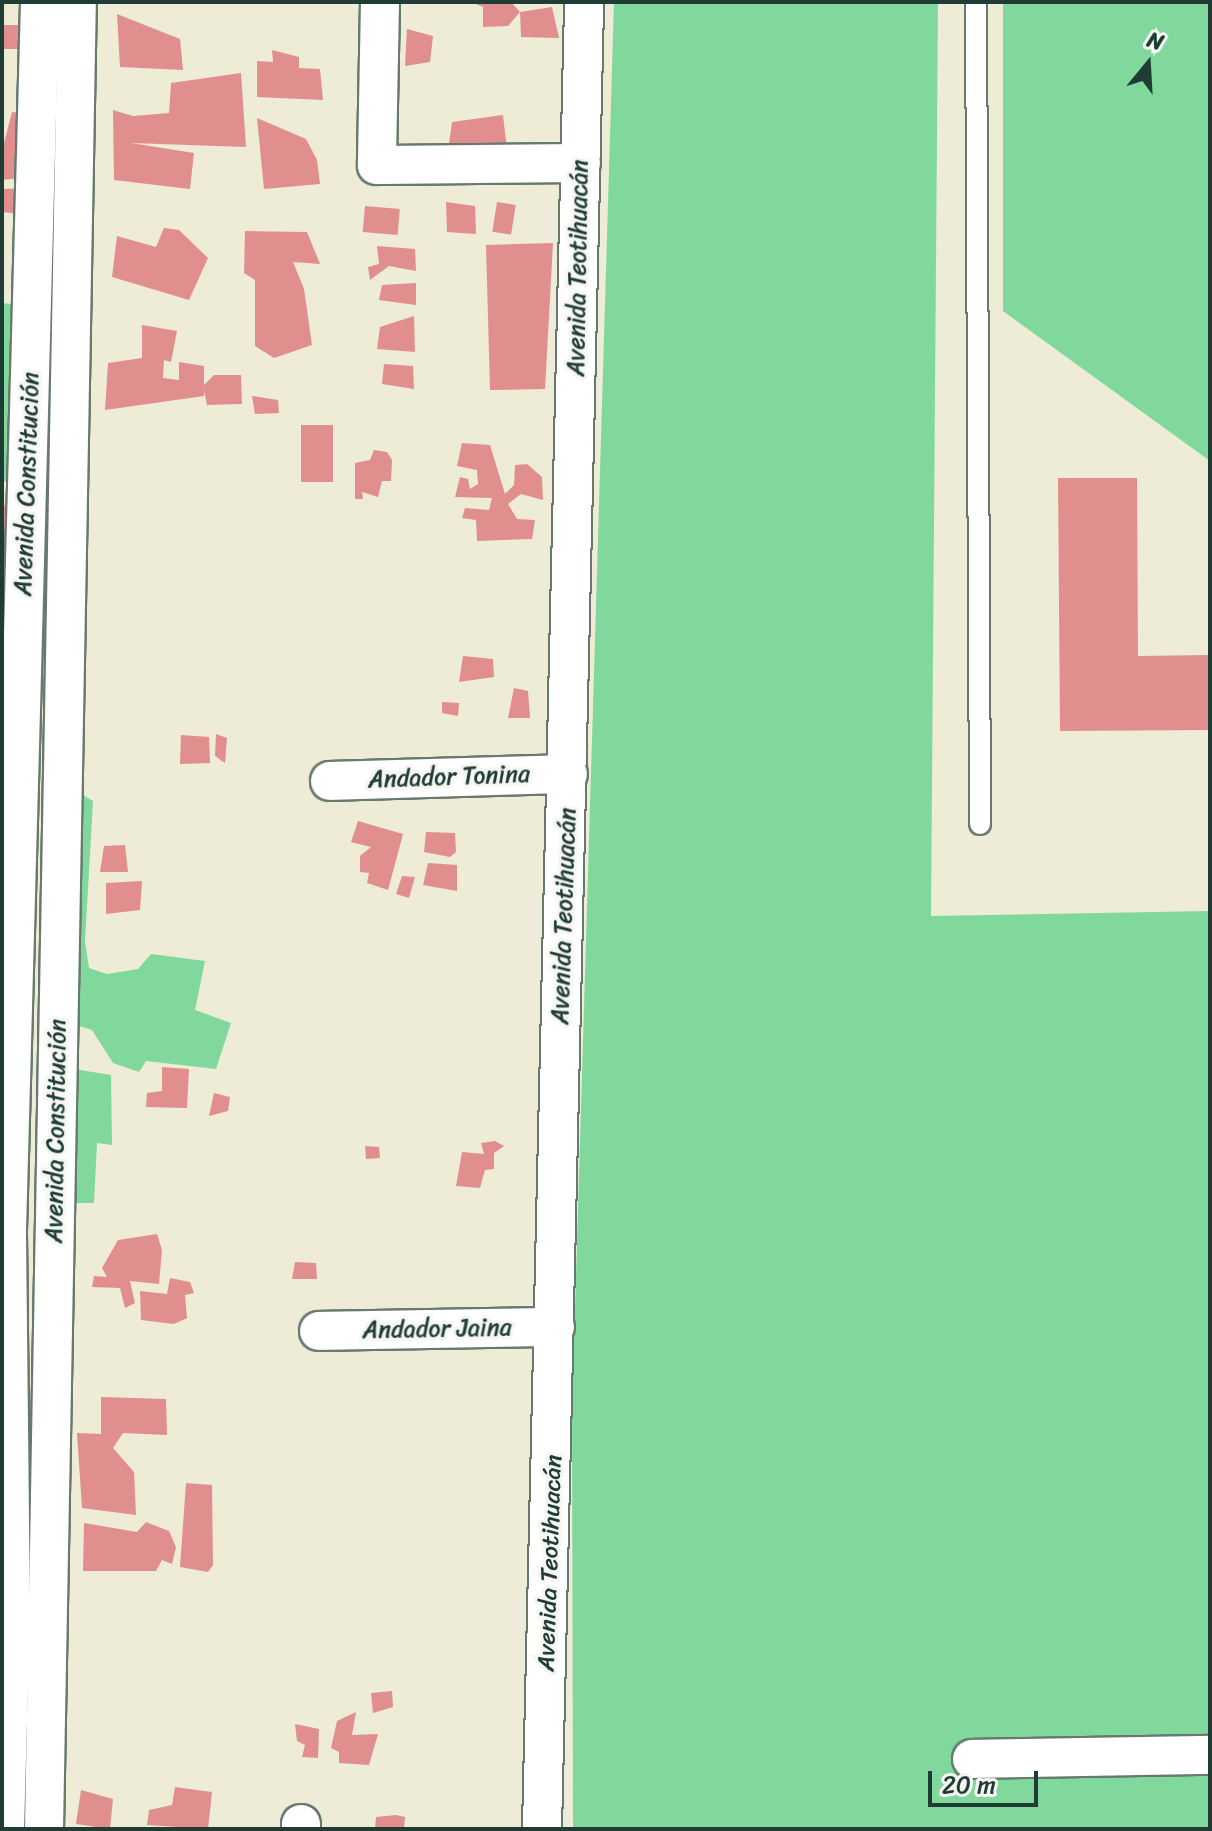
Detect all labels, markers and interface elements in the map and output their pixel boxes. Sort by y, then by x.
text: N [1142,20,1169,62]
north arrow [1108,24,1188,104]
street label: Avenida Teotihuacán [562,159,594,377]
street label: Avenida Constitución [9,371,45,597]
street label: Andador Tonina [367,760,531,794]
street label: Avenida Teotihuacán [546,807,582,1025]
street label: Avenida Constitución [40,1019,72,1243]
street label: Andador Jaina [362,1313,512,1345]
street label: Avenida Teotihuacán [532,1454,568,1672]
scale bar [932,1755,1042,1805]
text: 20 m [942,1764,996,1806]

